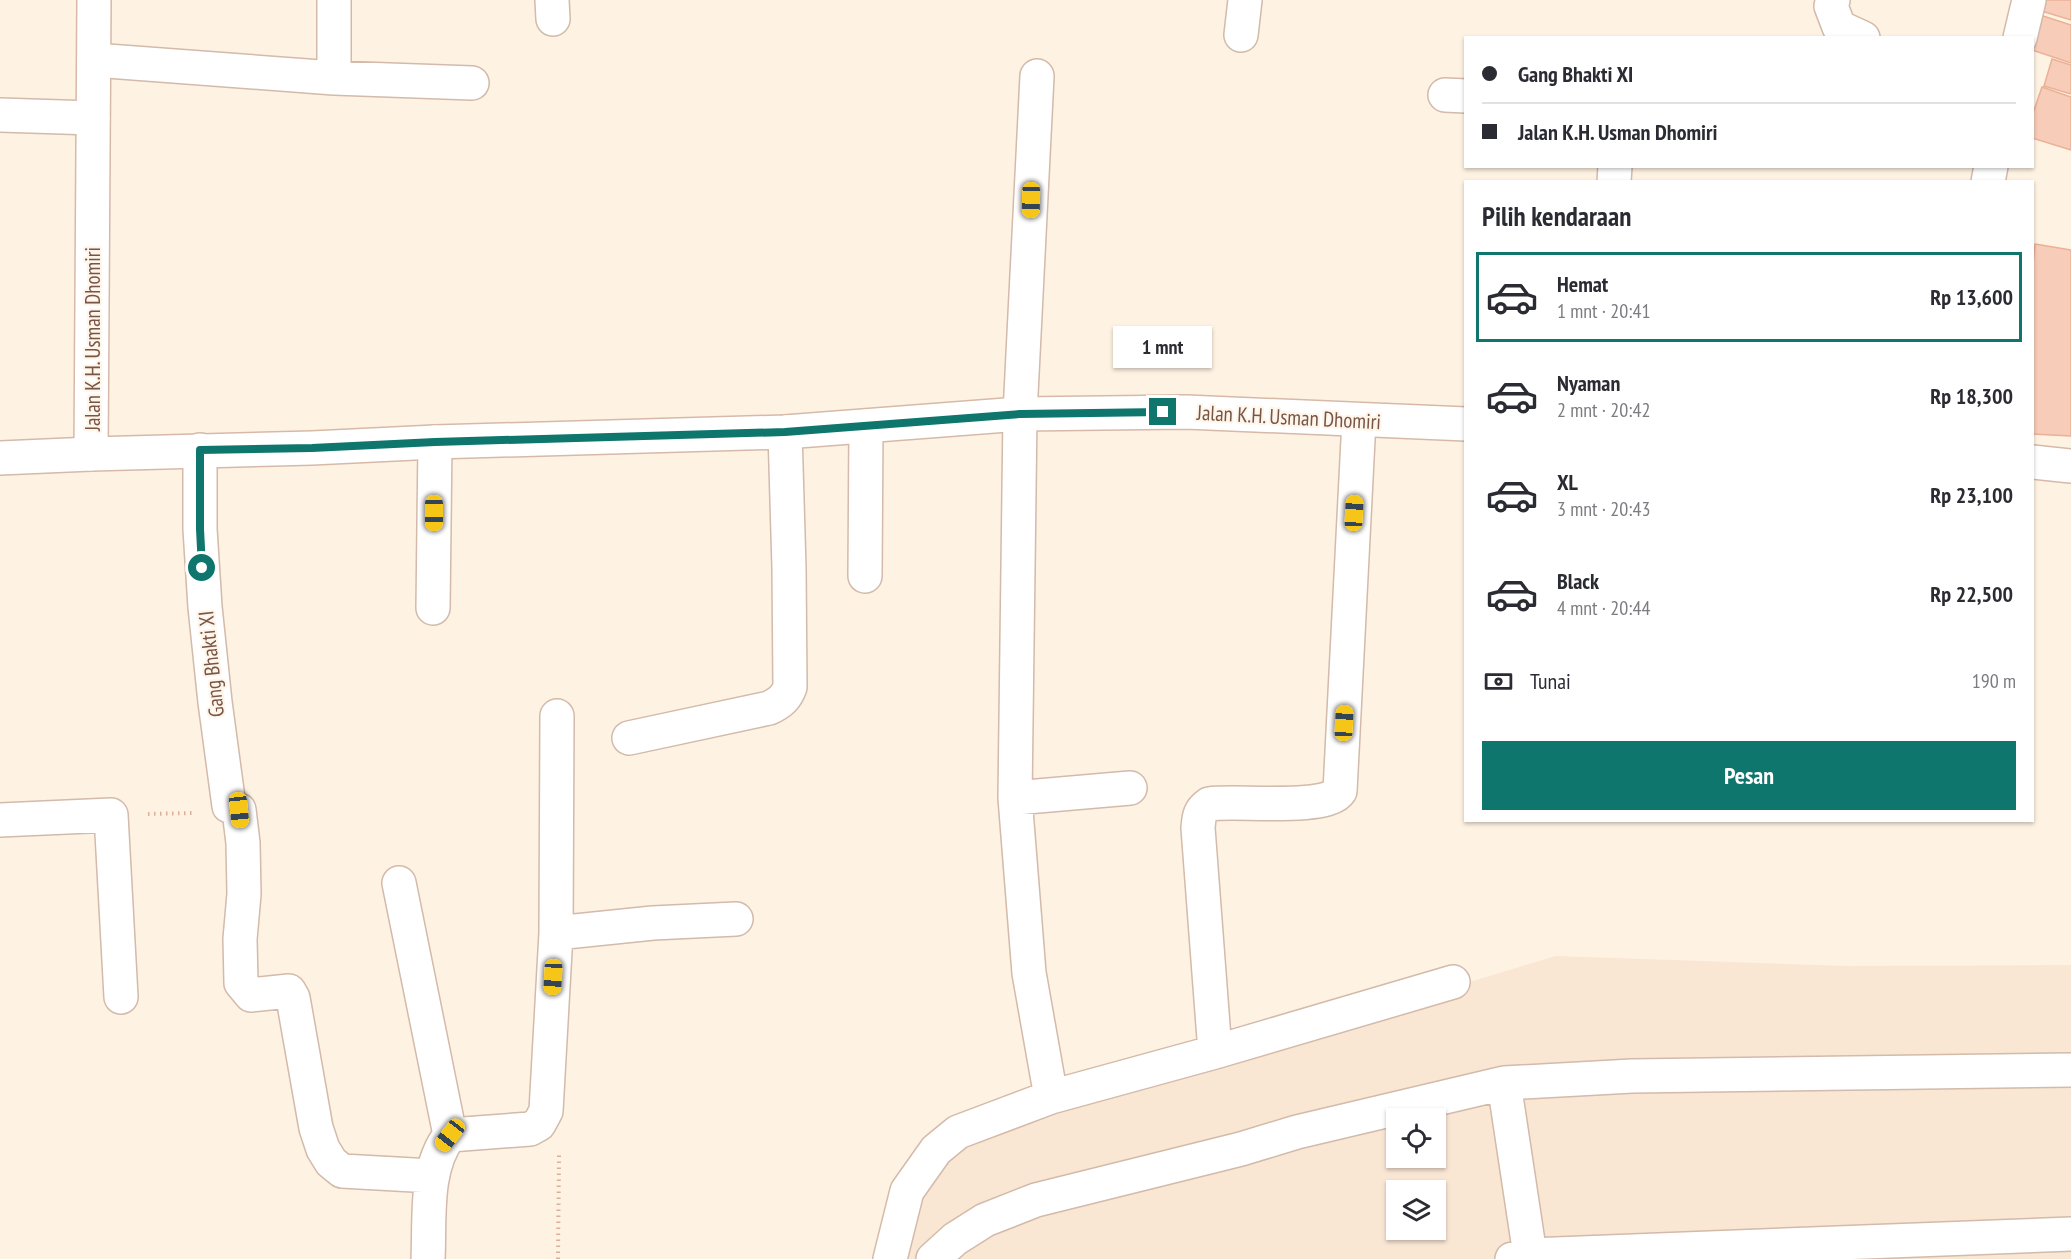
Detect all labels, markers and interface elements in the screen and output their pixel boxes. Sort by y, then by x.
text: Gang Bhakti XI [1518,60,1633,88]
text: Jalan K.H. Usman Dhomiri [1518,118,1717,146]
car [1022,182,1040,218]
text: Pilih kendaraan [1482,199,1631,233]
street label: Jalan K.H. Usman Dhomiri [79,247,106,432]
icon: car [1485,270,1539,324]
text: Hemat [1557,270,1608,298]
text: Rp 13,600 [1930,283,2013,311]
text: 1 mnt · 20:41 [1557,298,1650,324]
callout: 1 mnt [1114,325,1212,367]
text: 1 mnt [1142,334,1183,360]
icon: car [1485,369,1539,423]
text: Nyaman [1557,369,1620,397]
text: Rp 18,300 [1930,382,2013,410]
text: 2 mnt · 20:42 [1557,397,1650,423]
route end [1149,398,1176,425]
street label: Jalan K.H. Usman Dhomiri [1195,399,1382,435]
icon: car [1485,468,1539,522]
text: XL [1557,468,1578,496]
text: Rp 23,100 [1930,481,2013,509]
car [425,495,443,531]
car [1344,495,1364,531]
text: 3 mnt · 20:43 [1557,496,1650,522]
route start [188,554,215,581]
icon: car [1485,567,1539,621]
text: Black [1557,567,1599,595]
text: Rp 22,500 [1930,580,2013,608]
text: 4 mnt · 20:44 [1557,595,1650,621]
street label: Gang Bhakti XI [192,609,230,719]
icon: cash [1482,665,1515,698]
text: Tunai [1530,667,1571,695]
text: 190 m [1972,668,2016,694]
car [1334,705,1354,741]
button: Pesan [1482,741,2016,810]
car [228,791,250,829]
car [543,959,563,995]
map controls [1386,1108,1446,1240]
button: locate [1386,1108,1446,1168]
car [432,1115,468,1155]
button: layers [1386,1180,1446,1240]

